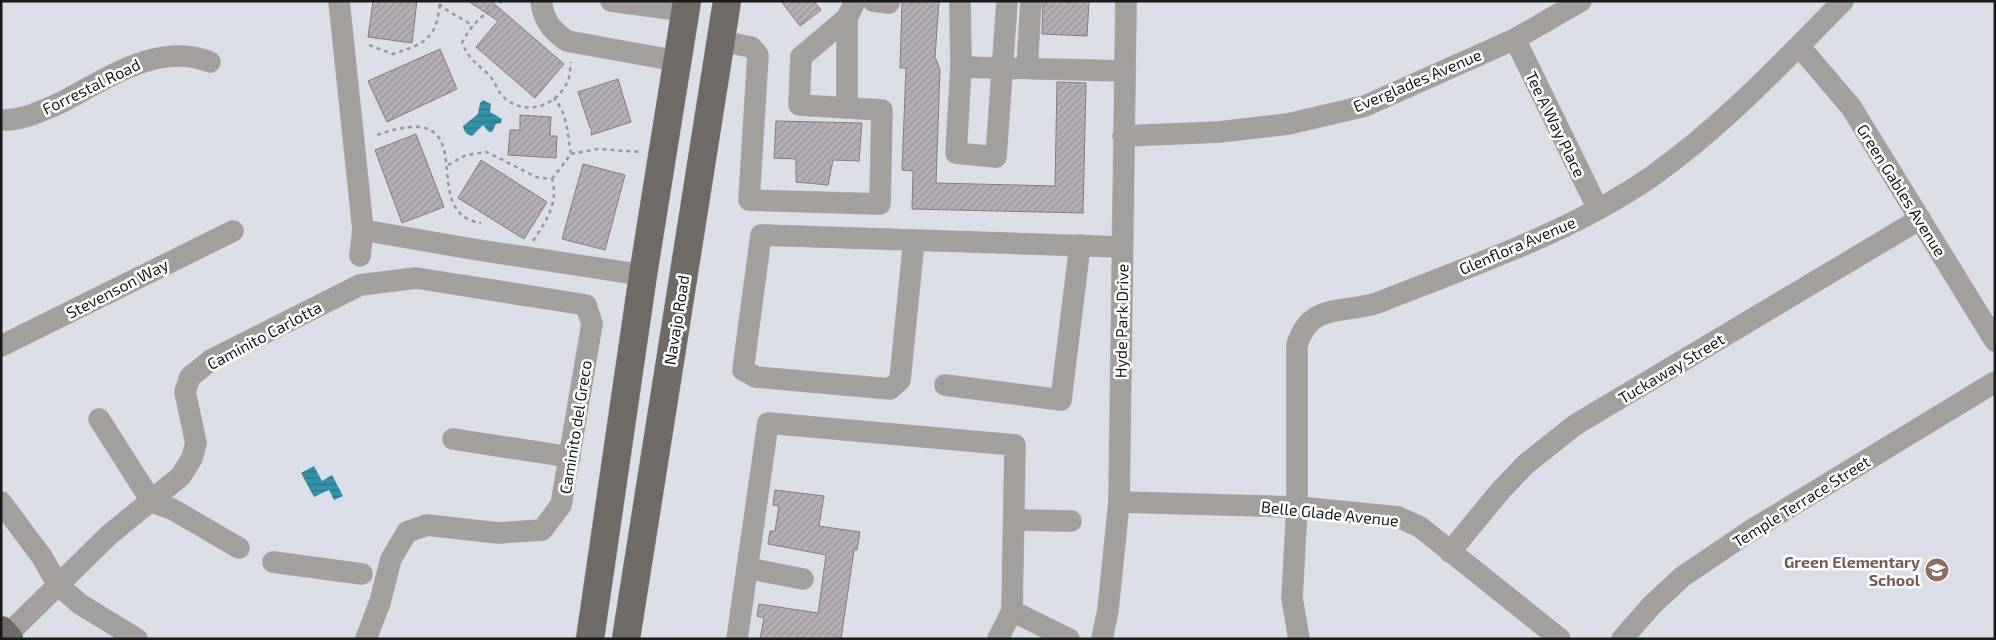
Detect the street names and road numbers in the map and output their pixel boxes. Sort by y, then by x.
street label: Everglades Avenue [1350,44,1484,116]
street label: Forrestal Road [39,54,143,118]
street label: Tee A Way Place [1522,68,1590,180]
street label: Green Gables Avenue [1854,120,1950,260]
street label: Glenflora Avenue [1456,212,1578,278]
street label: Stevenson Way [63,254,172,322]
street label: Hyde Park Drive [1111,264,1131,378]
street label: Navajo Road [660,274,693,366]
street label: Caminito Carlotta [203,297,325,373]
street label: Tuckaway Street [1615,329,1727,407]
street label: Caminito del Greco [555,359,595,495]
street label: Temple Terrace Street [1729,451,1873,551]
street label: Belle Glade Avenue [1260,496,1400,530]

